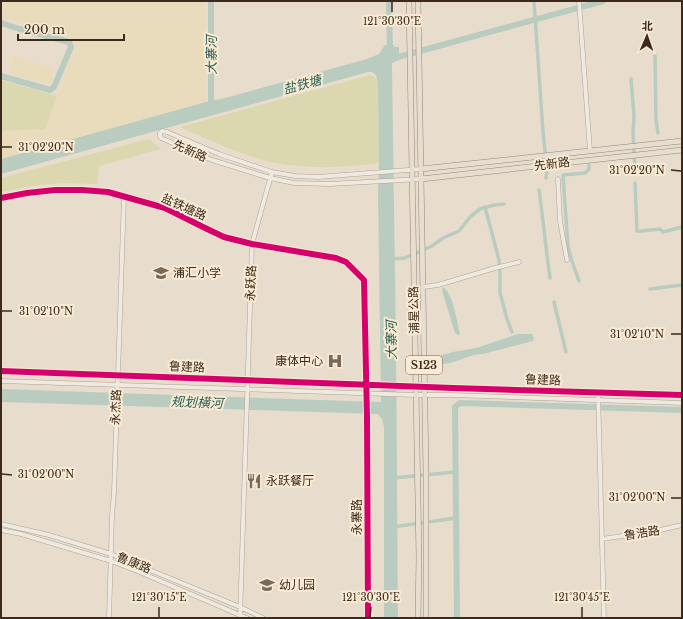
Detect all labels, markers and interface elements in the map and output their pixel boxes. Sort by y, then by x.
text: 121°30'30"E [363,15,421,28]
scale bar [18,16,124,42]
north arrow [627,16,667,56]
text: 北 [642,19,653,33]
text: 200 m [24,22,65,37]
water label: 大寨河 [203,33,220,75]
water label: 盐铁塘 [281,71,325,98]
street label: 先新路 [171,136,210,165]
text: 31°02'20"N [18,141,74,154]
street label: 先新路 [533,154,571,173]
text: 31°02'20"N [609,164,665,177]
street label: 盐铁塘路 [159,190,209,223]
school or university icon: 浦汇小学 [152,264,170,282]
place label: 浦汇小学 [173,265,221,280]
street label: 永跃路 [242,265,259,301]
street label: 浦星公路 [406,286,421,334]
text: 31°02'10"N [19,305,73,318]
water label: 大寨河 [383,317,400,360]
text: 31°02'10"N [610,328,664,341]
hospital icon: 康体中心 [326,352,344,370]
place label: 康体中心 [275,353,323,368]
road number: S123 [406,356,442,374]
street label: 鲁建路 [169,358,205,375]
street label: 鲁建路 [525,371,561,388]
street label: 永杰路 [107,389,124,425]
water label: 规划横河 [171,393,226,412]
text: 31°02'00"N [18,468,74,481]
restaurant icon: 永跃餐厅 [245,472,263,490]
place label: 永跃餐厅 [266,473,314,488]
text: 31°02'00"N [609,491,665,504]
street label: 永寨路 [349,499,364,535]
street label: 鲁浩路 [623,522,661,543]
street label: 鲁康路 [115,549,154,576]
school or university icon: 幼儿园 [258,576,276,594]
place label: 幼儿园 [279,577,315,592]
text: 121°30'15"E [131,591,187,604]
text: 121°30'30"E [342,591,400,604]
text: 121°30'45"E [554,591,610,604]

